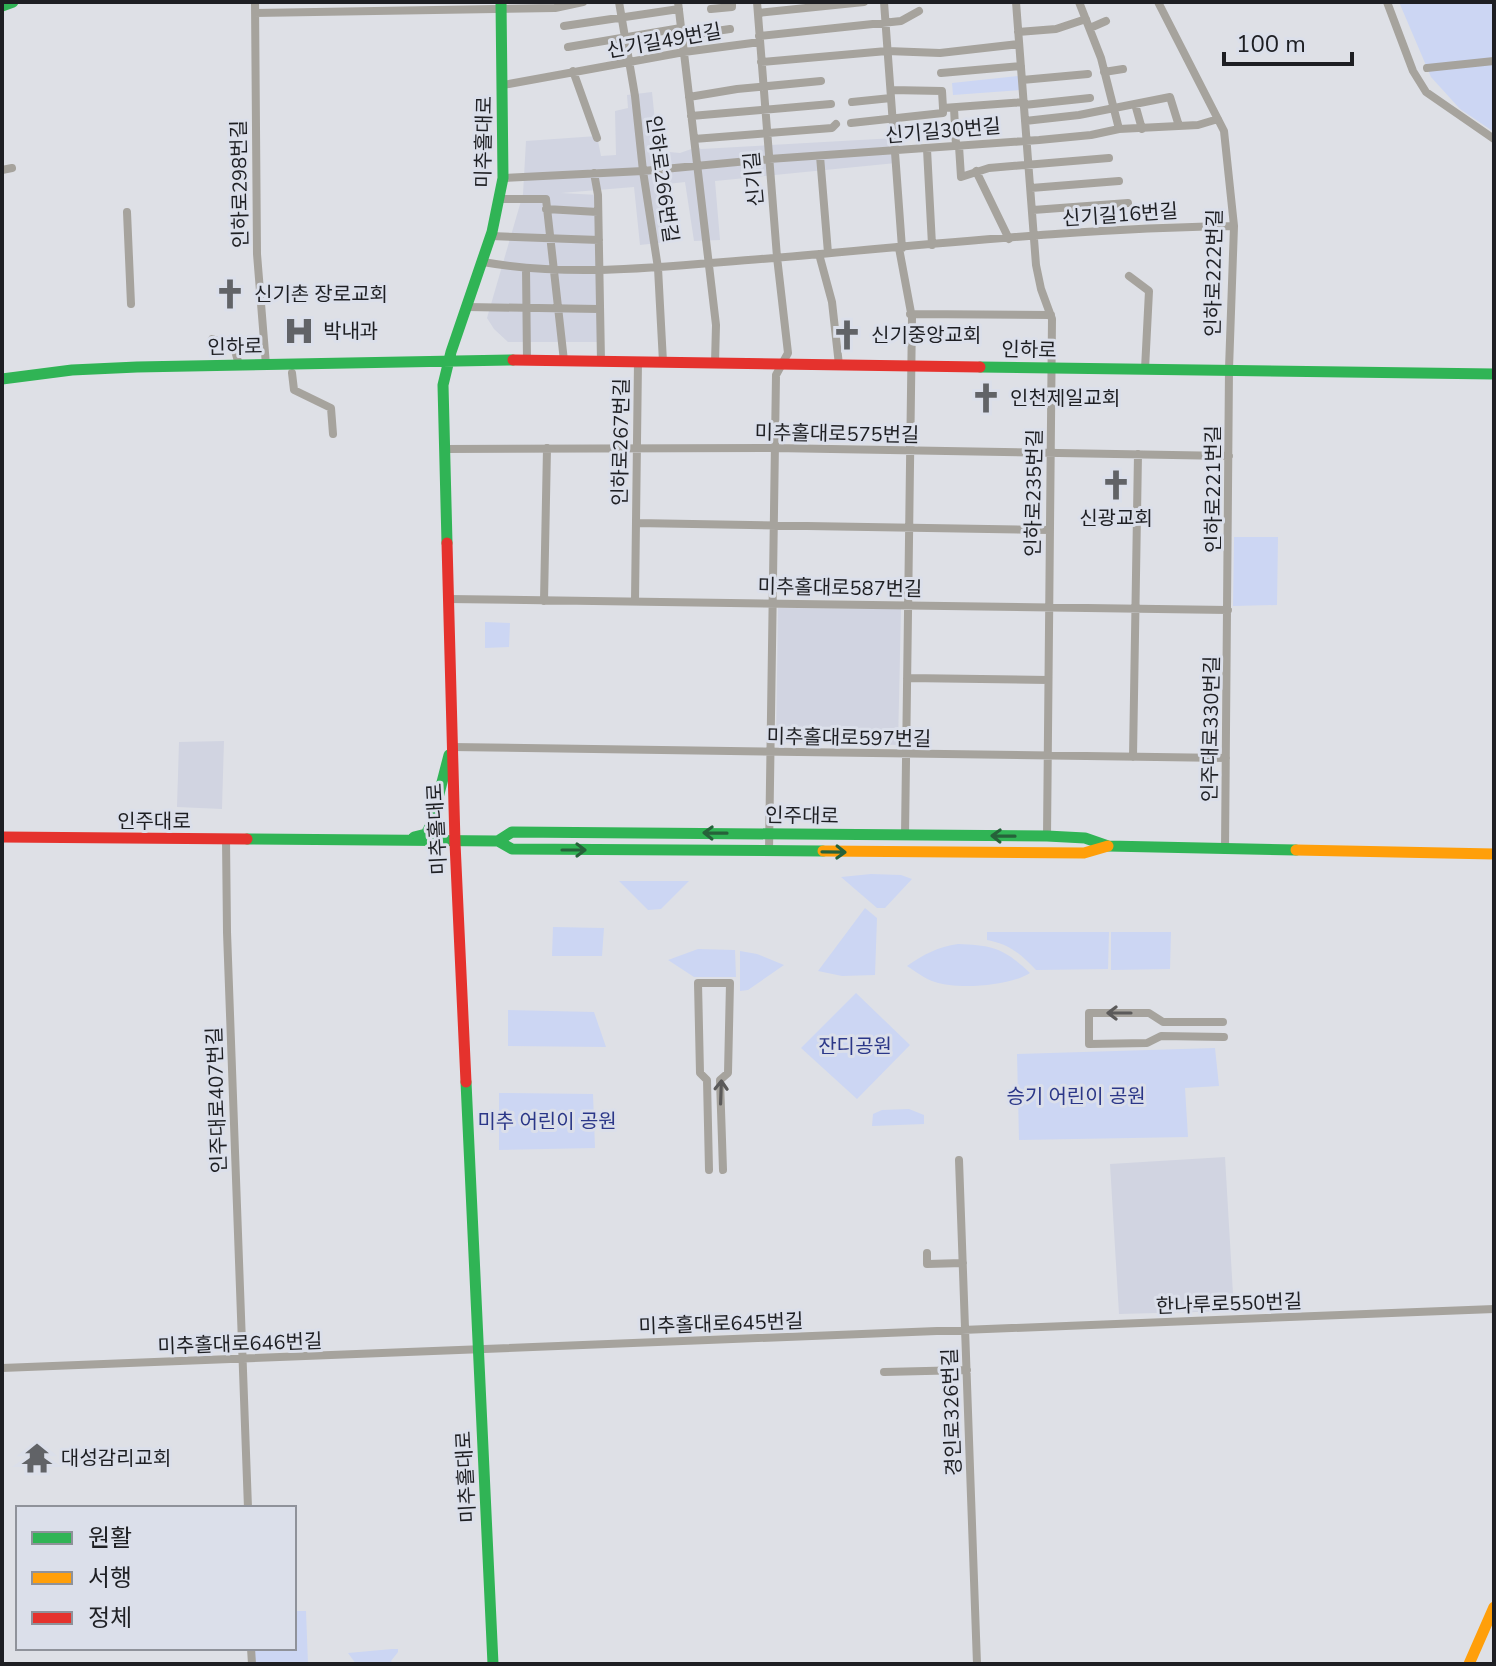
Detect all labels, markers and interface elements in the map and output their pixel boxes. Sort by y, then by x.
scale bar [1224,16,1352,66]
street label: 신기길49번길 [605,18,723,64]
text: 100 m [1236,28,1306,60]
street label: 미추홀대로 [470,96,498,188]
street label: 신기길30번길 [884,112,1002,150]
street label: 인하로266번길 [640,114,684,244]
street label: 인하로298번길 [225,120,255,248]
street label: 신기길 [738,150,770,208]
street label: 신기길16번길 [1061,197,1179,233]
street label: 인하로222번길 [1199,209,1229,337]
church icon: 신기촌 장로교회 [213,277,247,311]
place label: 신기촌 장로교회 [254,281,388,308]
hospital icon: 박내과 [282,314,316,348]
place label: 박내과 [323,318,378,345]
church icon: 신기중앙교회 [830,318,864,352]
place label: 신기중앙교회 [871,322,981,349]
street label: 인하로 [207,333,263,361]
street label: 인하로 [1001,336,1057,364]
street label: 인하로267번길 [606,378,636,506]
church icon: 인천제일교회 [969,381,1003,415]
place label: 인천제일교회 [1010,385,1120,412]
street label: 미추홀대로575번길 [754,419,920,449]
street label: 인하로221번길 [1200,425,1227,553]
street label: 인하로235번길 [1019,429,1049,557]
church icon: 신광교회 [1099,468,1133,502]
place label: 신광교회 [1079,505,1153,532]
street label: 미추홀대로587번길 [757,573,923,603]
street label: 인주대로330번길 [1196,656,1226,802]
street label: 미추홀대로597번길 [766,723,932,753]
street label: 미추홀대로 [421,782,453,876]
street label: 인주대로 [765,802,839,830]
street label: 인주대로 [117,808,191,835]
one-way arrow [702,825,729,841]
one-way arrow [990,828,1017,844]
one-way arrow [560,842,587,858]
one-way arrow [820,844,847,860]
one-way arrow [1106,1005,1133,1021]
street label: 인주대로407번길 [201,1026,233,1174]
park label: 잔디공원 [818,1033,892,1060]
one-way arrow [714,1080,729,1106]
park label: 승기 어린이 공원 [1006,1083,1146,1110]
park label: 미추 어린이 공원 [477,1108,617,1135]
street label: 한나루로550번길 [1155,1288,1303,1320]
street label: 미추홀대로645번길 [638,1308,804,1340]
street label: 미추홀대로646번길 [157,1328,323,1360]
street label: 경인로326번길 [936,1348,968,1476]
street label: 미추홀대로 [450,1430,482,1524]
temple icon: 대성감리교회 [20,1441,54,1475]
place label: 대성감리교회 [61,1445,171,1472]
legend [16,1506,296,1650]
text: 원활 [88,1522,132,1554]
text: 서행 [88,1562,132,1594]
text: 정체 [88,1602,132,1634]

